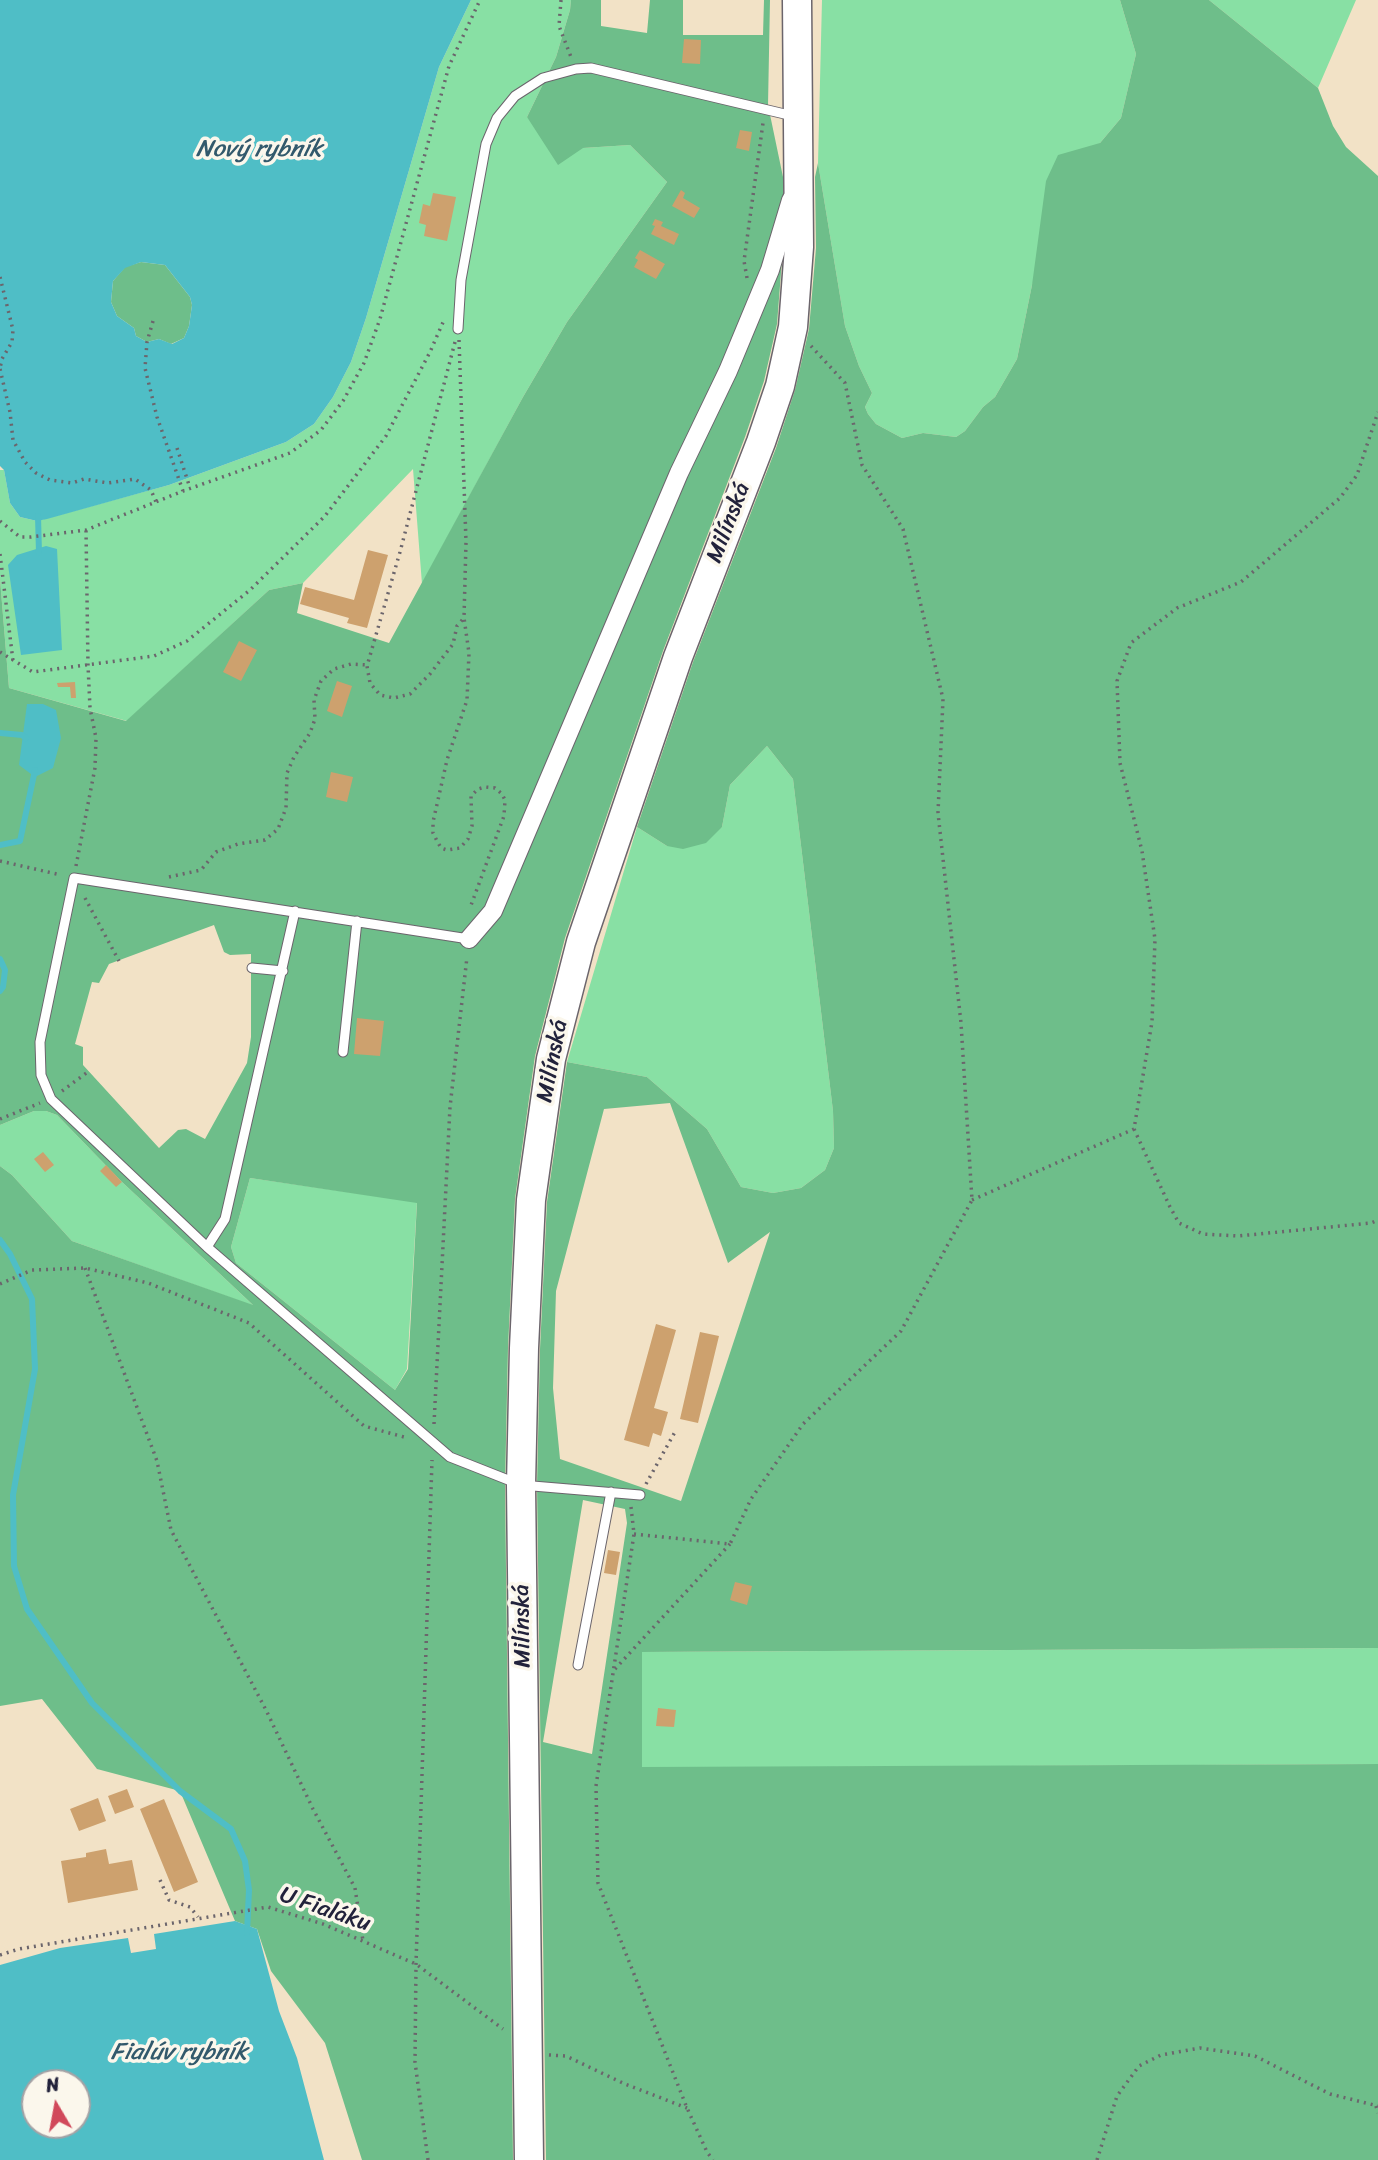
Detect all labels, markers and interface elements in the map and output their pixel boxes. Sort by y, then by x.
water label: Nový rybník [196,136,322,164]
street label: Milínská [701,479,757,567]
street label: Milínská [531,1017,575,1105]
street label: Milínská [508,1584,538,1668]
street label: U Fialáku [276,1882,374,1938]
water label: Fialúv rybník [111,2039,247,2067]
text: N [43,2067,62,2102]
north arrow [21,2069,91,2139]

